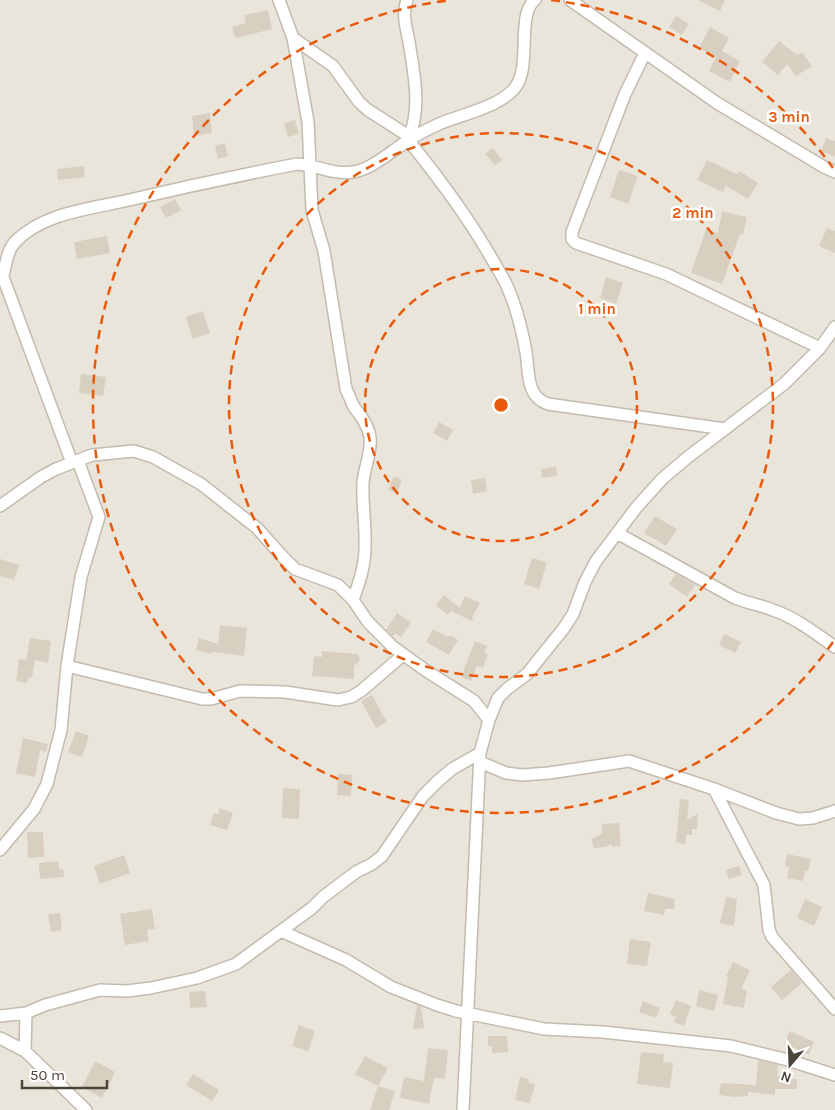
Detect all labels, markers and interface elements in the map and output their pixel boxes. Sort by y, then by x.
text: 3 min [768,108,810,126]
text: 2 min [672,204,714,222]
text: 1 min [578,300,616,318]
centre of rings [492,396,510,414]
north arrow [765,1040,815,1090]
scale bar [22,1058,108,1090]
text: 50 m [30,1066,65,1084]
text: N [778,1067,793,1086]

